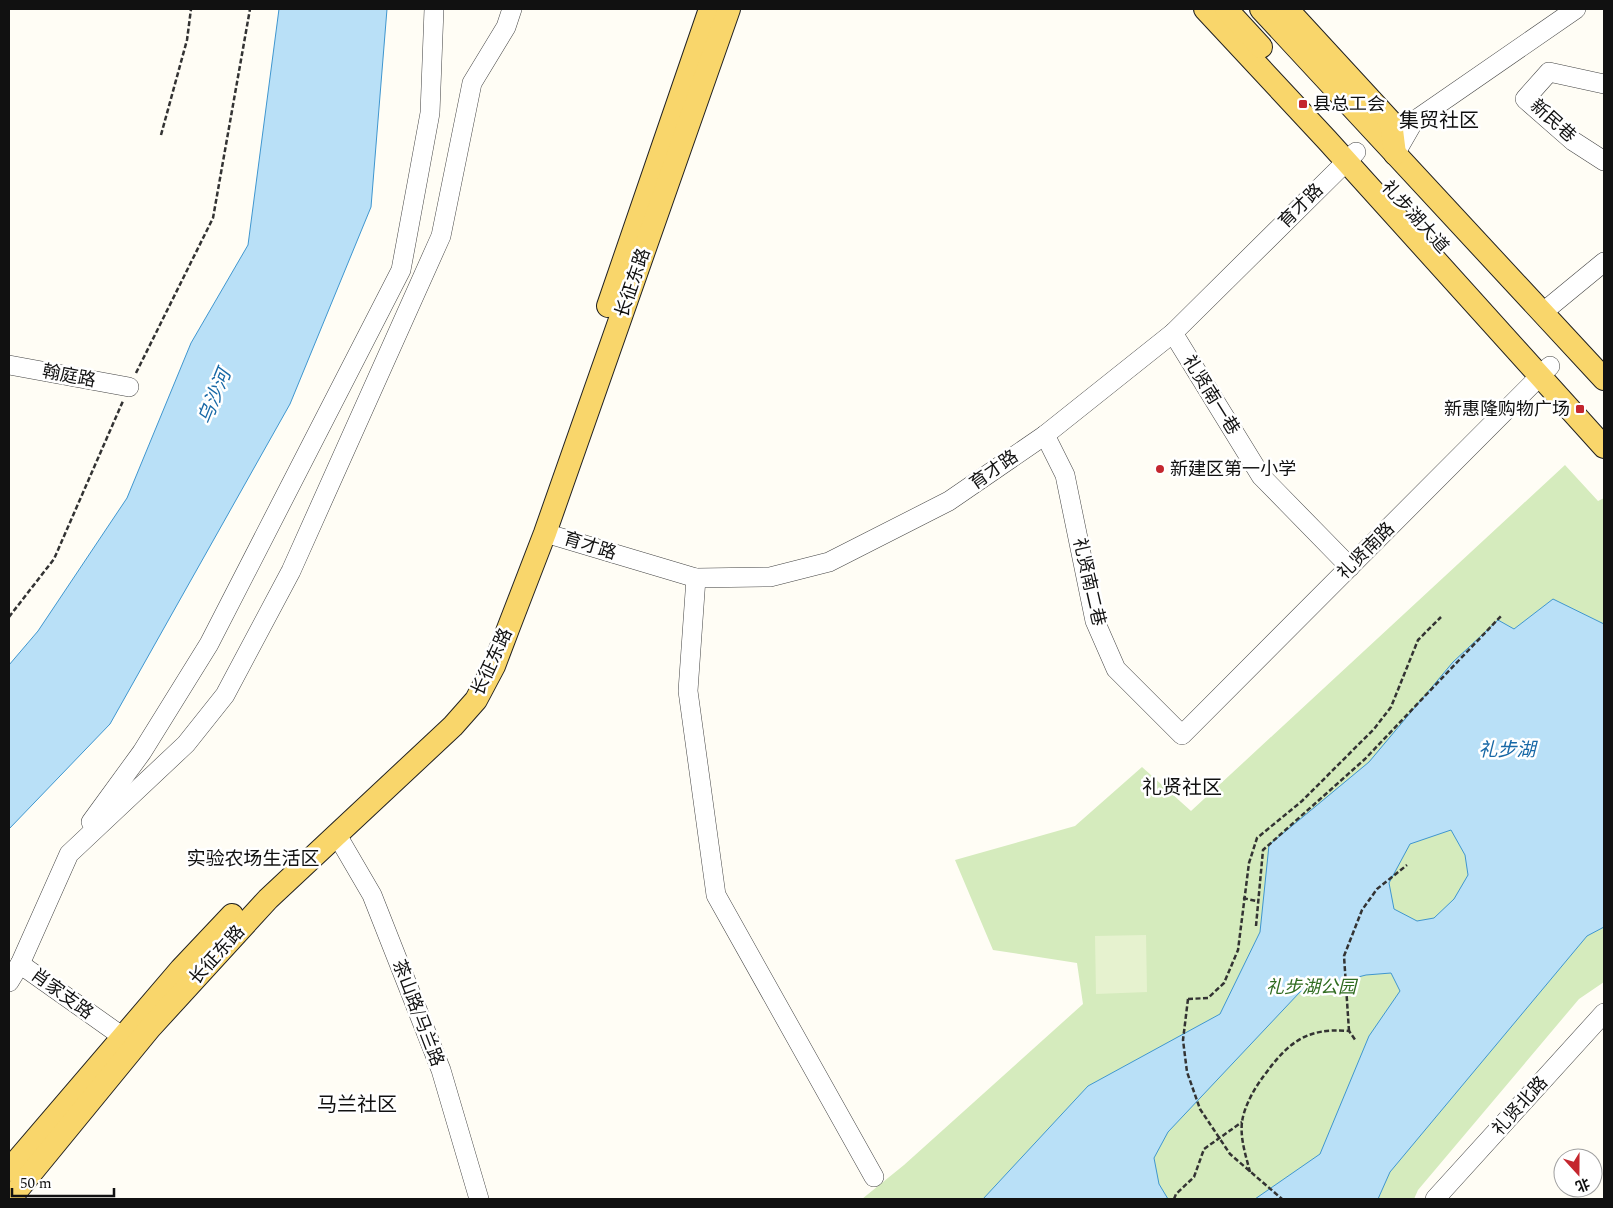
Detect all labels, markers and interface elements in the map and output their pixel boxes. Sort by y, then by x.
place label: 县总工会 [1313,91,1385,118]
street label: 新民巷 [1524,93,1582,149]
marker: 县总工会 [1297,98,1309,110]
district label: 集贸社区 [1399,106,1479,136]
street label: 礼步湖大道 [1375,175,1455,259]
street label: 育才路 [1272,177,1330,235]
street label: 长征东路 [609,245,657,321]
street label: 礼贤南一巷 [1176,350,1246,440]
street label: 翰庭路 [40,358,98,394]
water label: 乌沙河 [191,361,241,429]
place label: 新惠隆购物广场 [1444,396,1570,423]
marker: 新惠隆购物广场 [1574,403,1586,415]
street label: 育才路 [964,443,1024,497]
place label: 新建区第一小学 [1170,456,1296,483]
marker: 新建区第一小学 [1154,463,1166,475]
street label: 礼贤南路 [1331,516,1401,586]
street label: 育才路 [560,525,620,567]
street label: 礼贤南二巷 [1066,535,1112,629]
street label: 长征东路 [465,624,519,700]
water label: 礼步湖 [1478,736,1538,765]
district label: 礼贤社区 [1142,773,1222,803]
district label: 实验农场生活区 [186,845,320,874]
street label: 长征东路 [183,919,251,991]
street label: 茶山路/马兰路 [385,956,451,1070]
street label: 肖家支路 [25,962,99,1026]
park label: 礼步湖公园 [1266,974,1359,1001]
street label: 礼贤北路 [1486,1070,1554,1142]
district label: 马兰社区 [317,1090,397,1120]
north arrow [1553,1148,1603,1198]
scale bar [12,1166,115,1198]
text: 50 m [20,1172,52,1195]
text: 北 [1572,1172,1593,1197]

